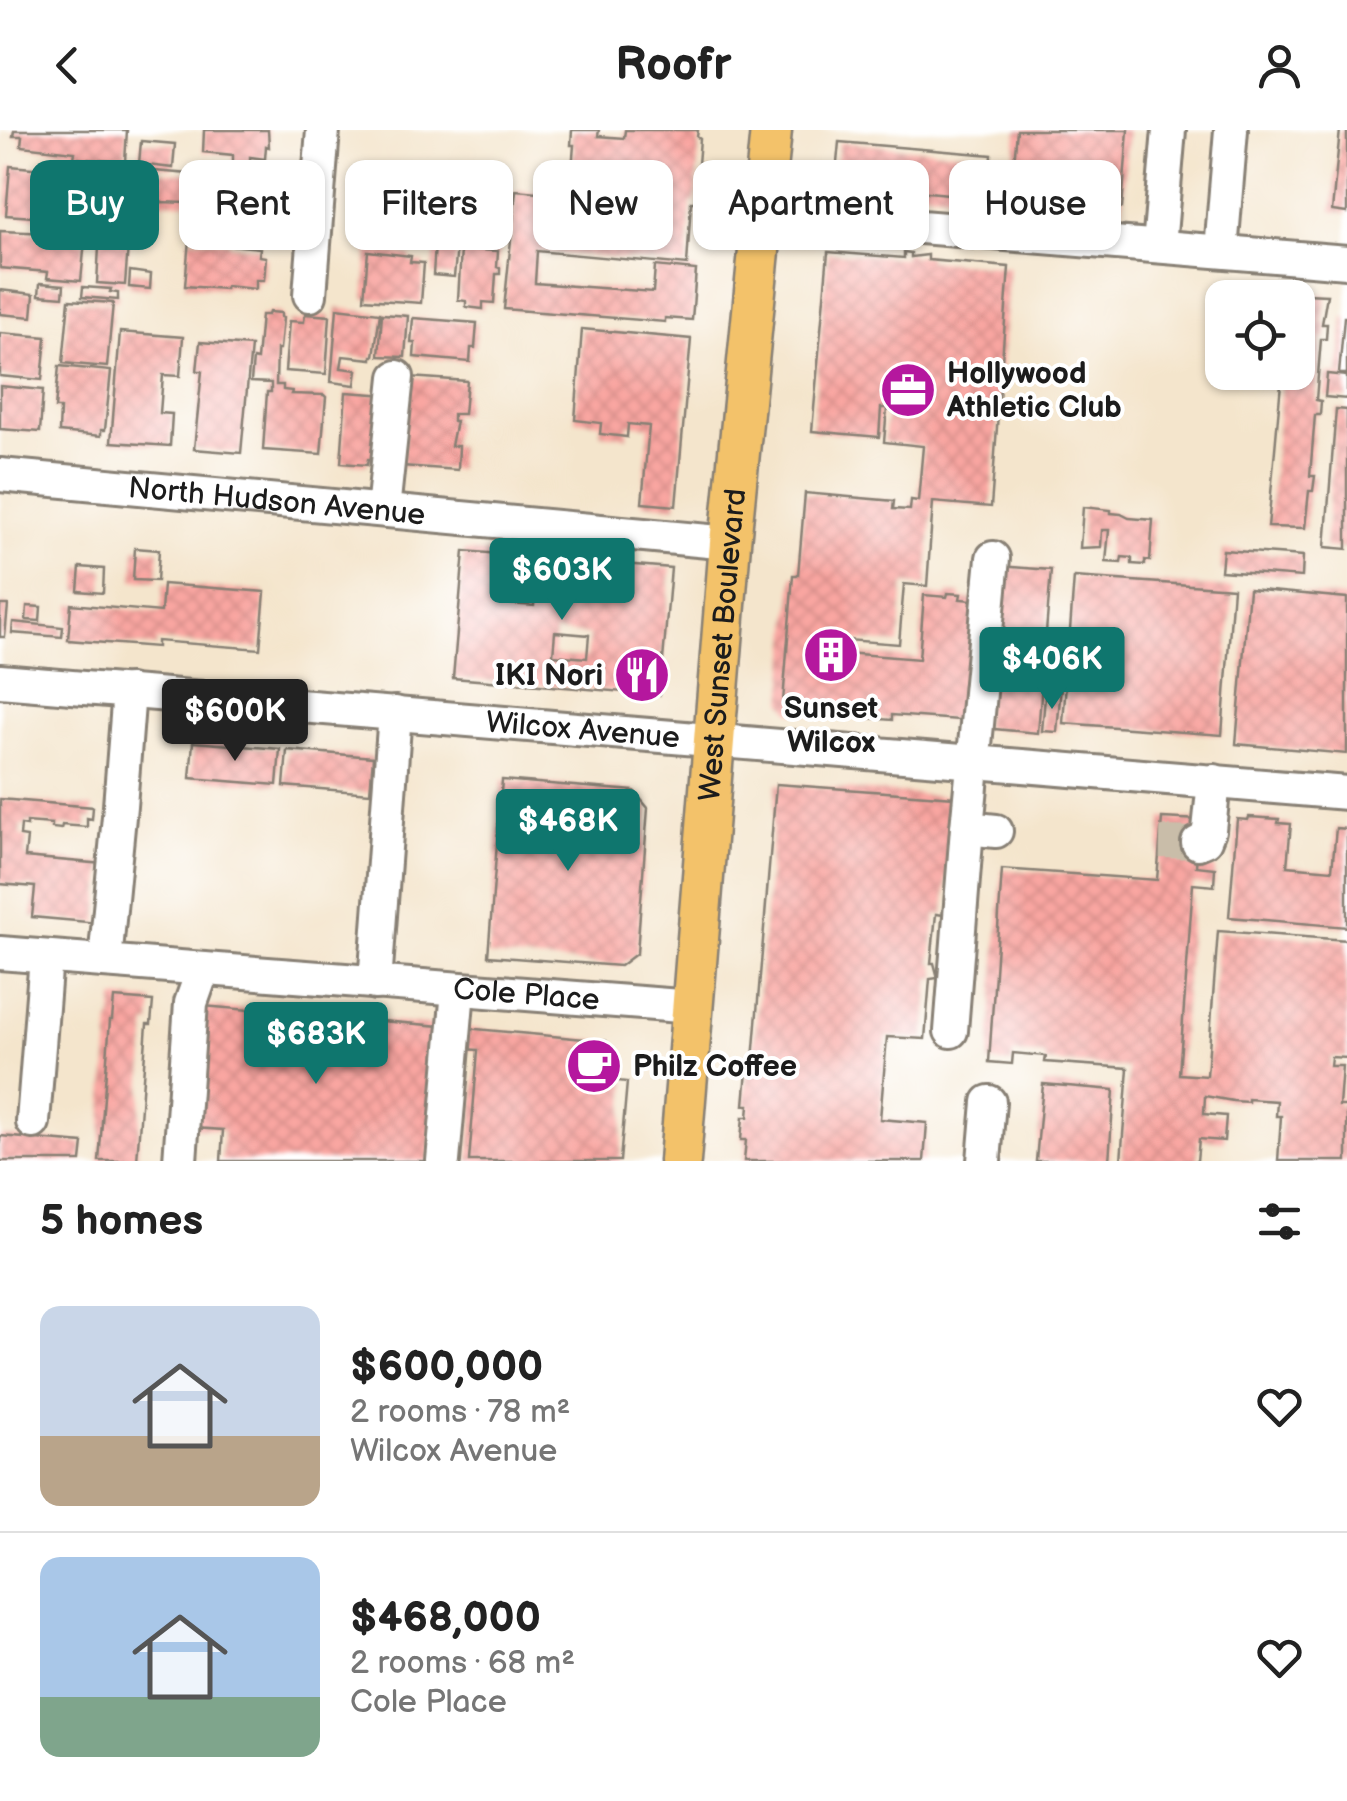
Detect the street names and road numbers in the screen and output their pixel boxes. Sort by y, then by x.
street label: North Hudson Avenue [127,470,427,534]
street label: West Sunset Boulevard [692,487,754,802]
street label: Wilcox Avenue [485,704,681,756]
street label: Cole Place [452,971,601,1019]

